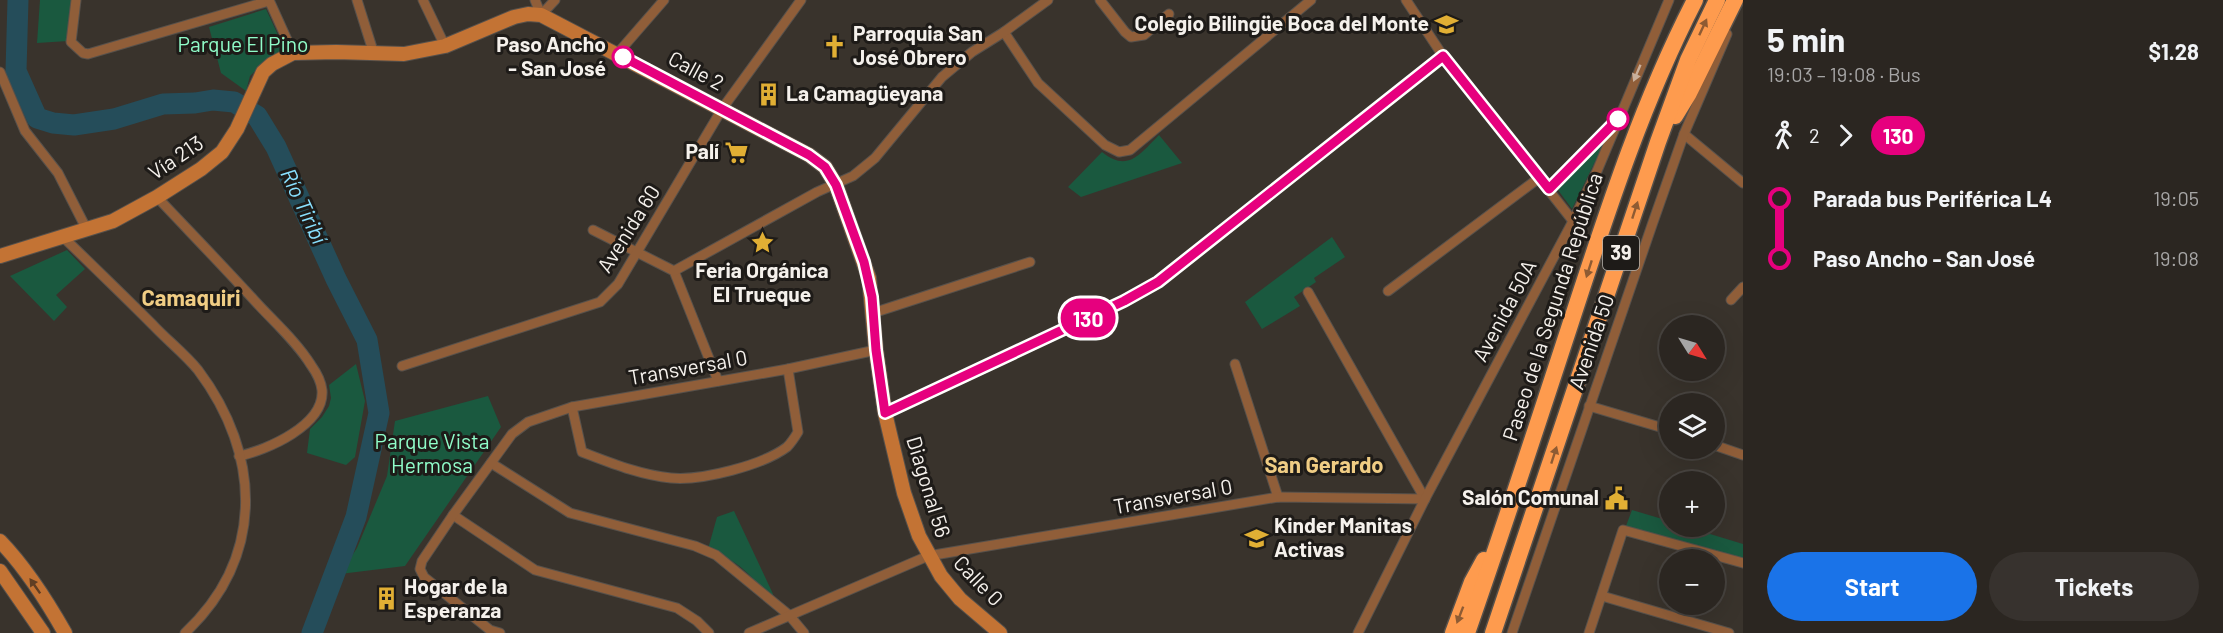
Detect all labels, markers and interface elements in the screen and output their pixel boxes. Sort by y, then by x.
place label: Colegio Bilingüe Boca del Monte [1134,10,1429,35]
school or university icon: Colegio Bilingüe Boca del Monte [1434,11,1460,37]
one-way arrow [1698,19,1707,36]
text: 5 min [1767,19,1845,59]
place label: Parroquia San José Obrero [853,20,983,69]
park label: Parque El Pino [178,31,308,56]
place label: Paso Ancho - San José [496,31,606,80]
church icon: Parroquia San José Obrero [822,33,848,59]
text: $1.28 [2148,38,2199,64]
street label: Calle 2 [665,45,729,95]
marker: Paso Ancho - San José [612,46,634,68]
text: 19:03 – 19:08 · Bus [1767,62,1921,86]
one-way arrow [1632,64,1641,82]
place label: La Camagüeyana [786,80,943,105]
building icon: La Camagüeyana [755,81,781,107]
unlabelled marker [1607,108,1629,130]
icon: walk [1767,119,1800,152]
icon: forward [1829,119,1862,152]
text: 2 [1809,123,1820,147]
text: 130 [1883,123,1913,148]
street label: Vía 213 [143,129,207,184]
place label: Palí [685,138,719,163]
supermarket icon: Palí [724,139,750,165]
water label: Río Tiribí [276,164,334,249]
street label: Paseo de la Segunda República [1496,169,1607,444]
street label: Avenida 60 [591,180,664,277]
text: Parada bus Periférica L4 [1813,185,2052,211]
text: 19:05 [2153,186,2199,210]
one-way arrow [1631,201,1640,219]
place icon: Feria Orgánica El Trueque [749,230,775,256]
road number: 39 [1603,236,1639,270]
text: Paso Ancho - San José [1813,245,2035,271]
text: 19:08 [2153,246,2199,270]
street label: Avenida 50A [1466,255,1541,365]
place label: Feria Orgánica El Trueque [695,257,829,306]
one-way arrow [1583,260,1593,278]
district label: Camaquiri [141,284,241,310]
street label: Avenida 50 [1563,291,1618,392]
line badge: 130 [1054,298,1122,338]
text: 130 [1073,306,1103,331]
north arrow [1659,315,1725,381]
map controls [1659,315,1725,615]
street label: Transversal 0 [626,344,749,389]
button: layers [1659,393,1725,459]
park label: Parque Vista Hermosa [375,428,489,477]
street label: Diagonal 56 [902,433,957,540]
one-way arrow [1549,446,1559,464]
district label: San Gerardo [1264,451,1384,477]
button: + [1659,471,1725,537]
street label: Transversal 0 [1111,473,1234,518]
place label: Salón Comunal [1462,484,1599,509]
public building icon: Salón Comunal [1604,485,1630,511]
place label: Kinder Manitas Activas [1274,512,1412,561]
school or university icon: Kinder Manitas Activas [1243,525,1269,551]
button: − [1659,549,1725,615]
street label: Calle 0 [949,550,1009,610]
button: Start [1767,552,1977,621]
button: Tickets [1989,552,2199,621]
place label: Hogar de la Esperanza [404,573,508,622]
one-way arrow [29,578,41,594]
building icon: Hogar de la Esperanza [373,586,399,612]
one-way arrow [1454,606,1464,624]

